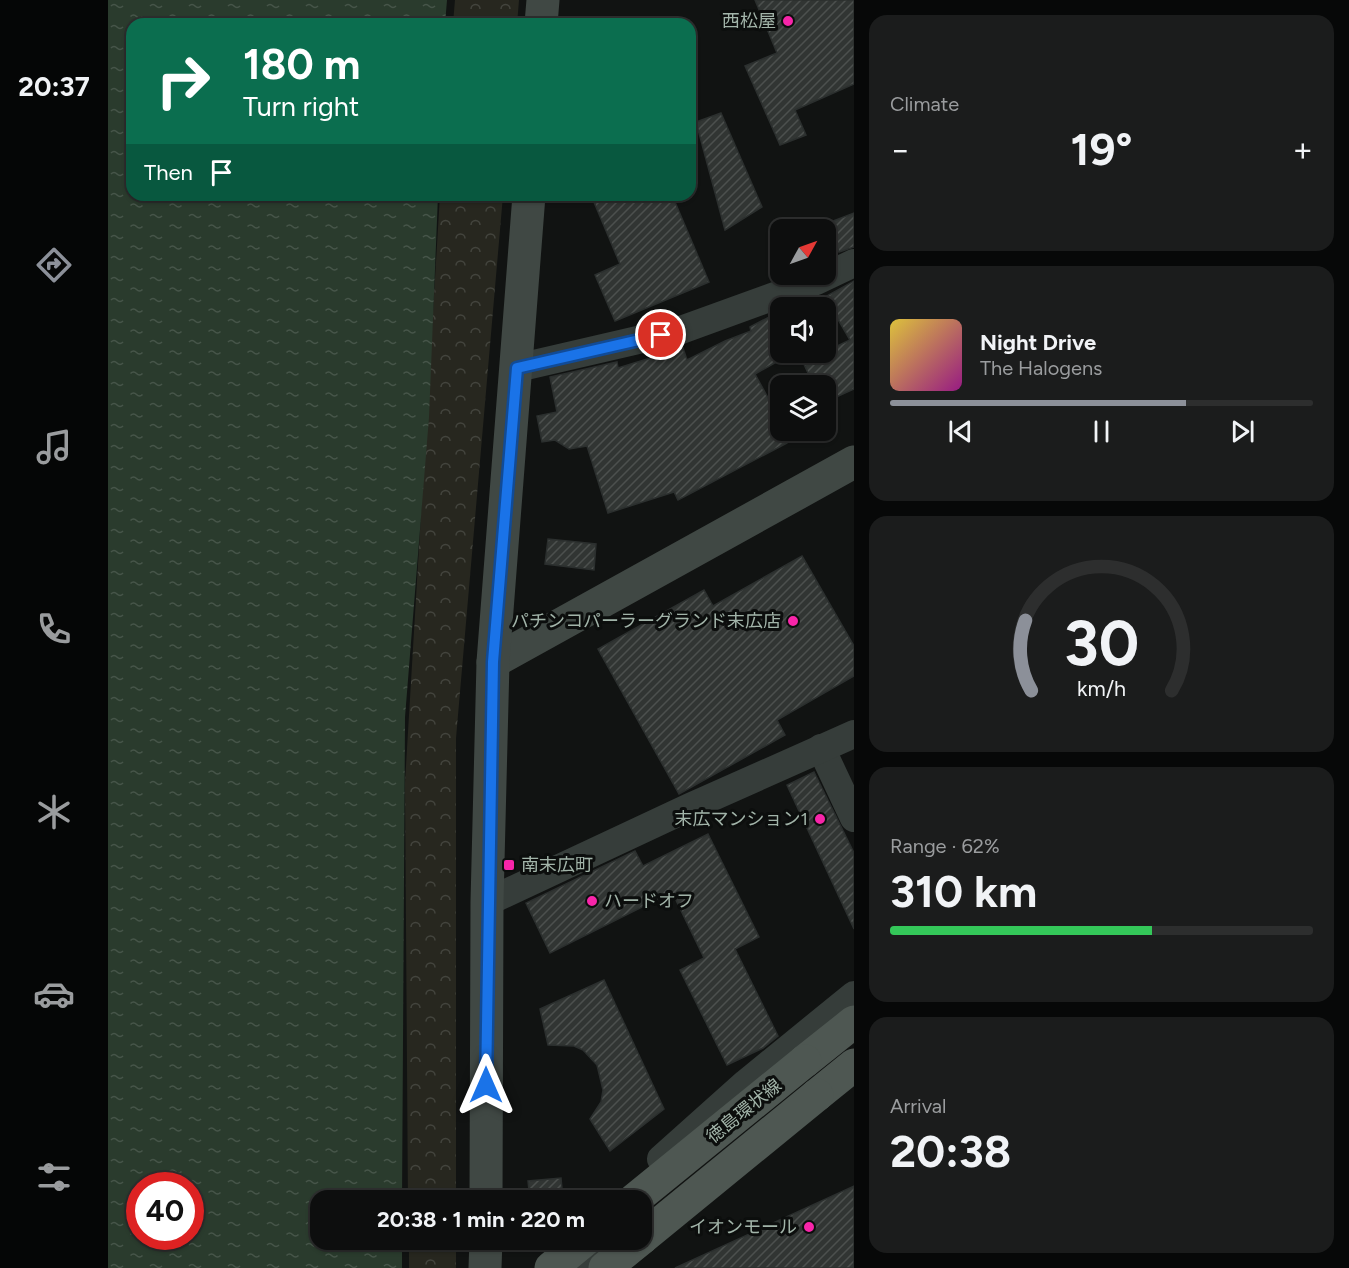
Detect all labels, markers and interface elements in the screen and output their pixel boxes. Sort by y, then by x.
place label: 西松屋 [722,10,776,32]
marker: 西松屋 [781,14,795,28]
text: 180 m [243,39,360,90]
icon: right [144,42,222,120]
text: 20:37 [18,70,90,103]
text: Turn right [243,90,359,123]
text: Climate [890,92,959,116]
text: 19° [1070,122,1133,176]
text: − [890,130,911,169]
text: + [1292,130,1313,169]
icon: arrive [205,156,238,189]
text: Then [144,159,193,186]
north arrow [770,219,836,285]
map controls [770,219,836,441]
icon: directions [33,244,75,286]
button: sound [770,297,836,363]
pin [635,309,686,360]
icon: arrive [644,318,677,351]
text: Night Drive [980,329,1096,356]
text: The Halogens [980,356,1102,380]
button: layers [770,375,836,441]
icon: previous [944,415,977,448]
icon: pause [1085,415,1118,448]
icon: next [1226,415,1259,448]
icon: music [33,426,75,468]
text: 30 [1064,606,1139,681]
icon: phone [33,608,75,650]
place label: パチンコパーラーグランド末広店 [511,610,781,632]
marker: パチンコパーラーグランド末広店 [786,614,800,628]
text: km/h [1077,676,1126,701]
icon: climate [33,791,75,833]
place label: 末広マンション1 [675,808,808,830]
marker: 末広マンション1 [813,812,827,826]
text: Range · 62% [890,834,1000,858]
place label: 南末広町 [521,854,593,876]
marker: 南末広町 [502,858,516,872]
text: 310 km [890,864,1037,918]
place label: ハードオフ [604,890,694,912]
marker: ハードオフ [585,894,599,908]
icon: car [33,973,75,1015]
position arrow [454,1053,518,1117]
street label: 徳島環状線 [702,1074,786,1148]
text: Arrival [890,1094,946,1118]
text: 20:38 [890,1124,1011,1178]
icon: filters [33,1156,75,1198]
speed limit sign: 40 [126,1172,204,1250]
text: 20:38 · 1 min · 220 m [377,1206,585,1233]
place label: イオンモール [689,1216,797,1238]
marker: イオンモール [802,1220,816,1234]

